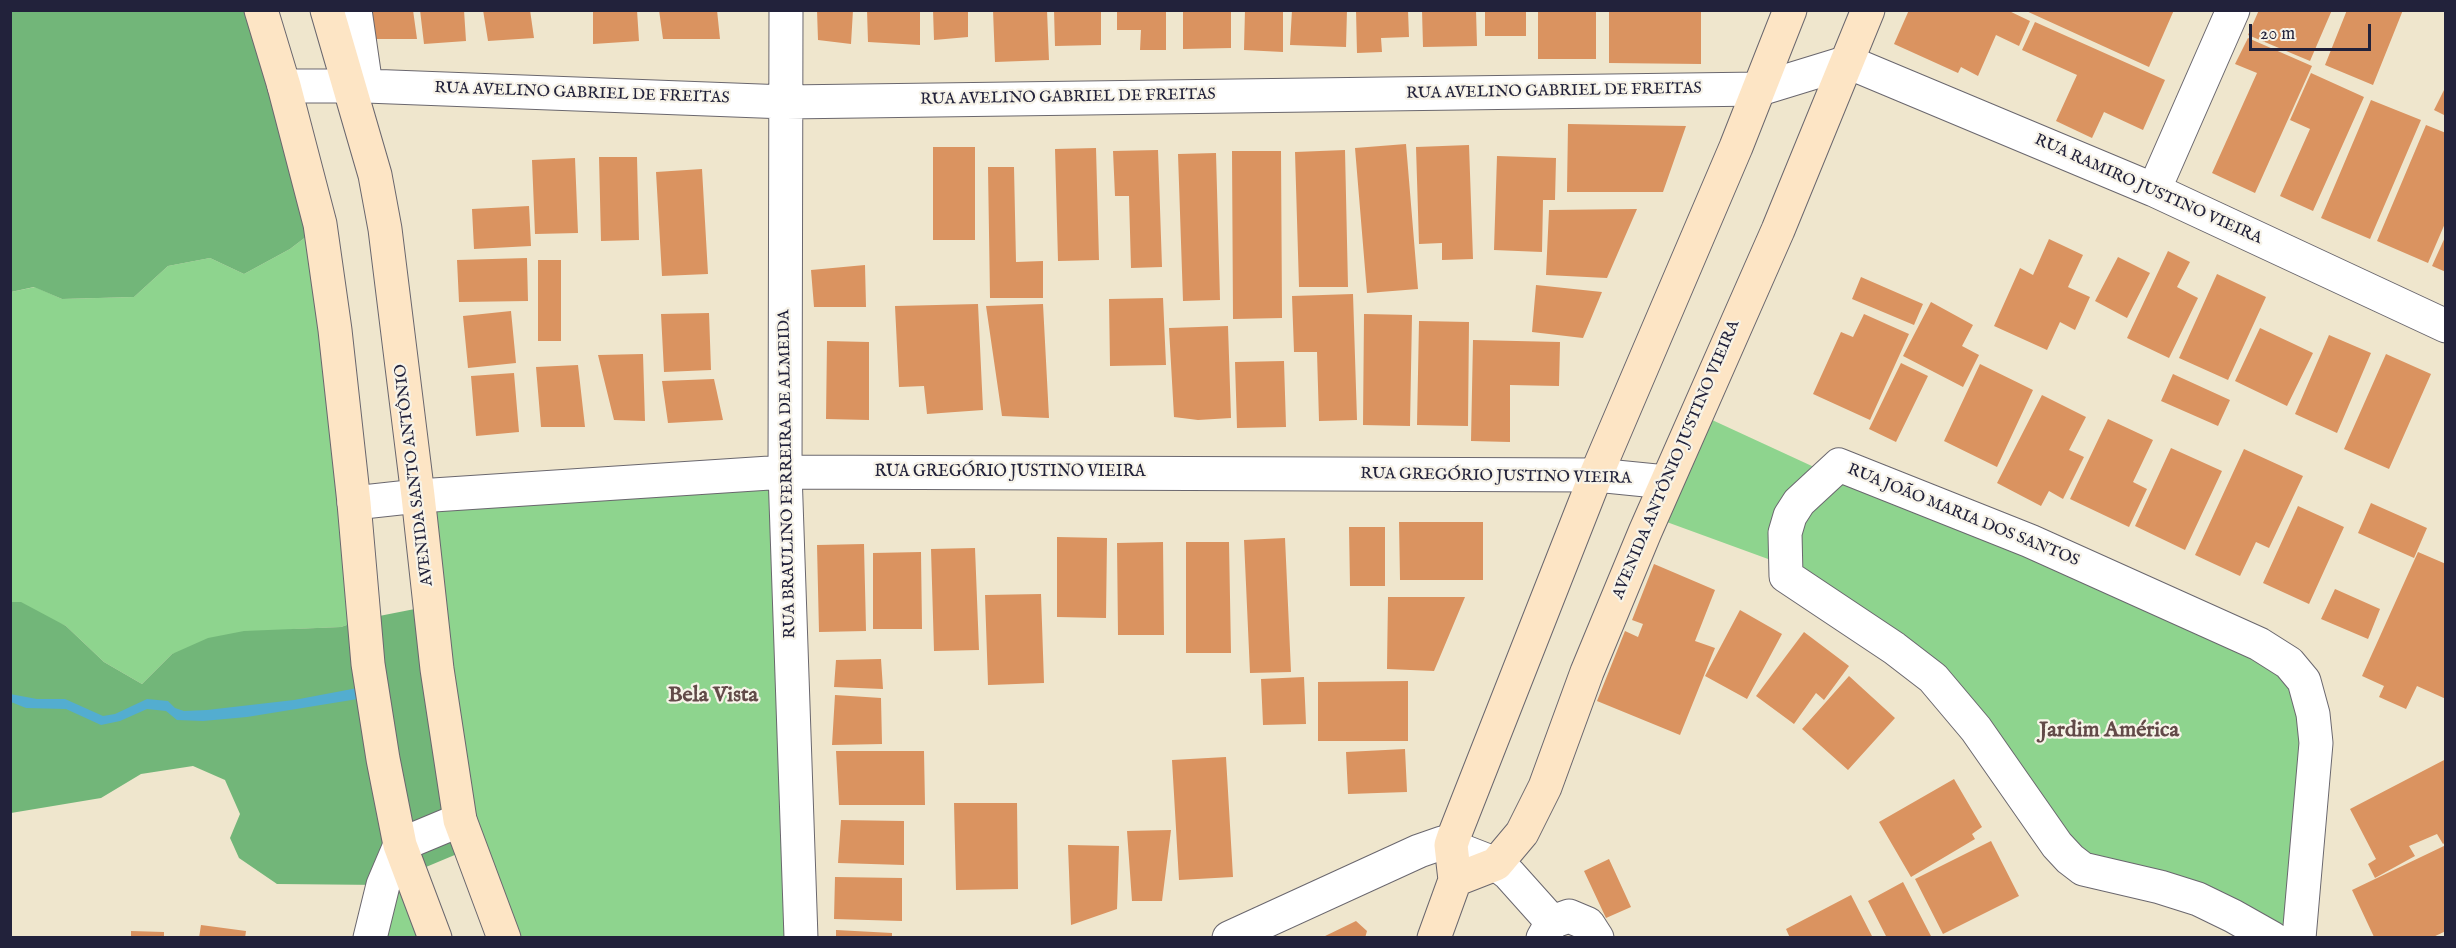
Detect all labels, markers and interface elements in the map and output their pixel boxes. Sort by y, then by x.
scale bar [2252,12,2374,50]
text: 20 m [2260,23,2295,46]
street label: RUA AVELINO GABRIEL DE FREITAS [434,79,730,109]
street label: RUA AVELINO GABRIEL DE FREITAS [1406,80,1702,104]
street label: RUA AVELINO GABRIEL DE FREITAS [920,86,1216,110]
street label: RUA RAMIRO JUSTINO VIEIRA [2031,131,2265,249]
street label: RUA BRAULINO FERREIRA DE ALMEIDA [776,309,800,639]
street label: AVENIDA ANTÔNIO JUSTINO VIEIRA [1609,318,1745,602]
street label: AVENIDA SANTO ANTÔNIO [392,363,438,587]
street label: RUA JOÃO MARIA DOS SANTOS [1844,461,2082,571]
street label: RUA GREGÓRIO JUSTINO VIEIRA [874,463,1146,483]
street label: RUA GREGÓRIO JUSTINO VIEIRA [1360,465,1632,489]
district label: Bela Vista [668,683,758,709]
district label: Jardim América [2039,718,2179,744]

